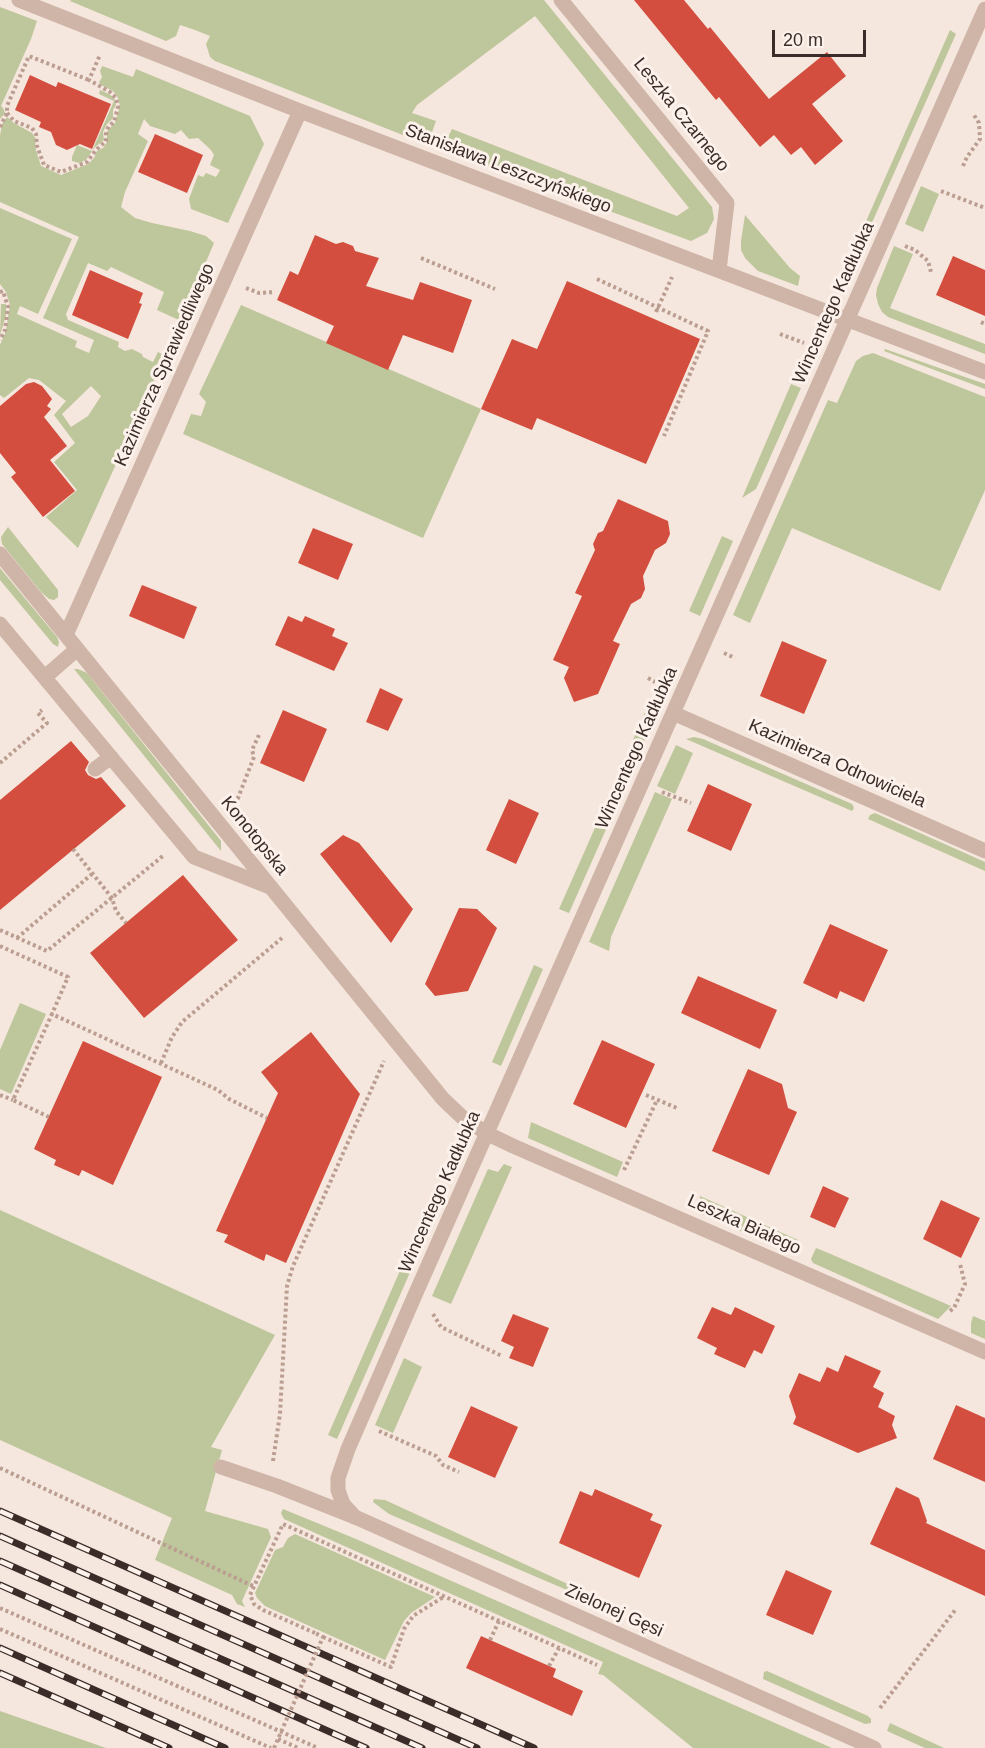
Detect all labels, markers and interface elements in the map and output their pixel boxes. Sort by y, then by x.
scale bar [775,18,870,56]
text: 20 m [783,30,823,50]
street label: Leszka Czarnego [629,54,733,176]
street label: Stanisława Leszczyńskiego [402,120,614,218]
street label: Wincentego Kadłubka [789,219,879,387]
street label: Kazimierza Sprawiedliwego [110,260,220,470]
street label: Wincentego Kadłubka [592,664,682,832]
street label: Kazimierza Odnowiciela [745,715,929,813]
street label: Konotopska [216,792,292,880]
street label: Wincentego Kadłubka [395,1108,485,1276]
street label: Leszka Białego [684,1190,804,1260]
street label: Zielonej Gęsi [562,1580,666,1642]

